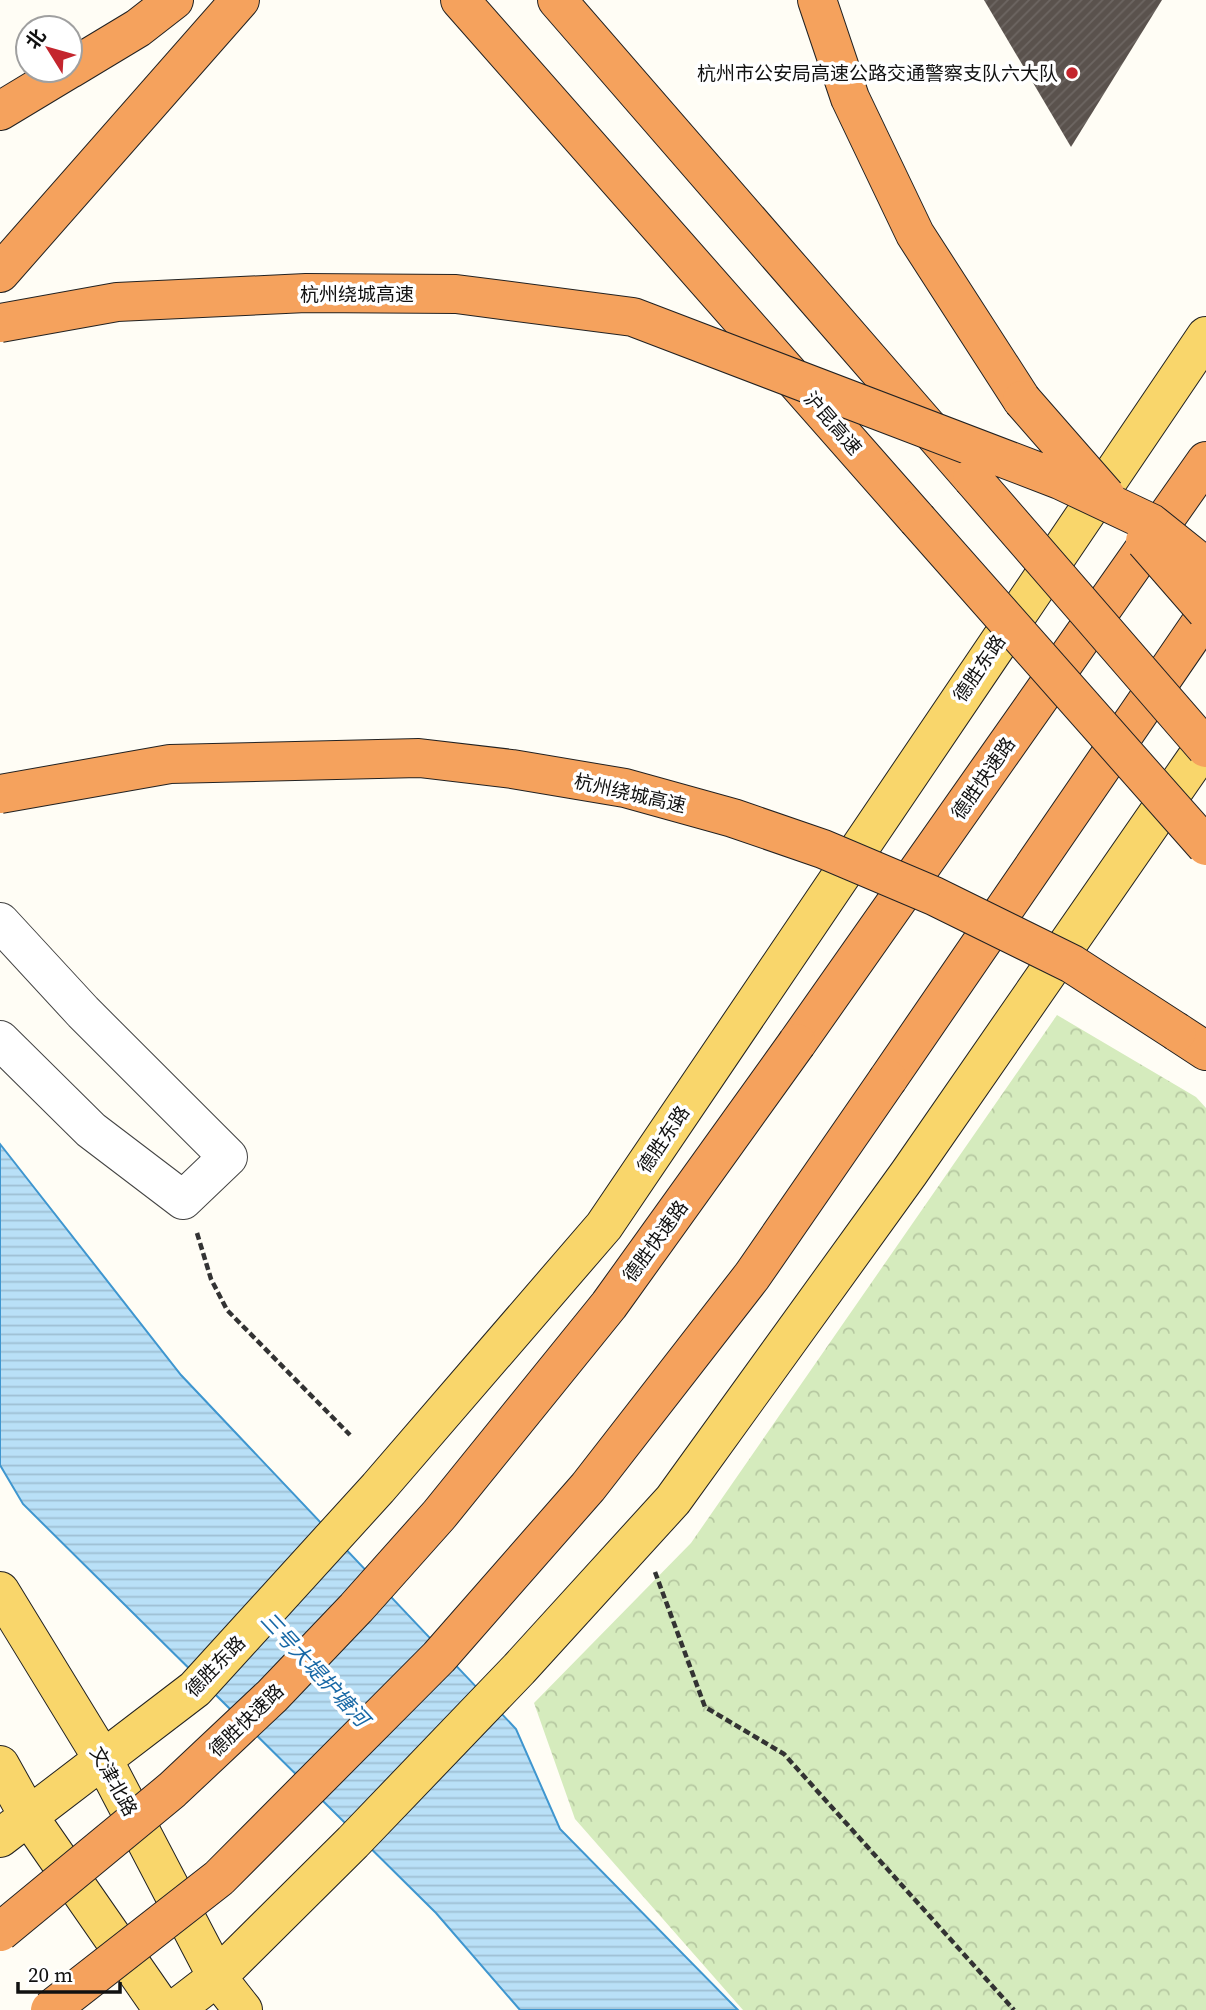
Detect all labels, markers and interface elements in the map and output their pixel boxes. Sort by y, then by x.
north arrow [14,14,84,84]
text: 北 [19,23,52,54]
place label: 杭州市公安局高速公路交通警察支队六大队 [697,60,1058,86]
marker: 杭州市公安局高速公路交通警察支队六大队 [1064,65,1080,81]
street label: 杭州绕城高速 [300,281,414,307]
street label: 沪昆高速 [798,386,868,460]
street label: 德胜东路 [947,629,1011,707]
street label: 德胜快速路 [945,732,1021,824]
street label: 杭州绕城高速 [572,768,688,818]
street label: 德胜东路 [631,1100,695,1178]
street label: 德胜快速路 [617,1195,693,1287]
water label: 三号大堤护塘河 [254,1605,378,1736]
street label: 德胜东路 [179,1630,251,1702]
street label: 德胜快速路 [203,1678,289,1762]
street label: 文津北路 [84,1741,144,1821]
scale bar [18,1951,119,1995]
text: 20 m [28,1960,73,1989]

